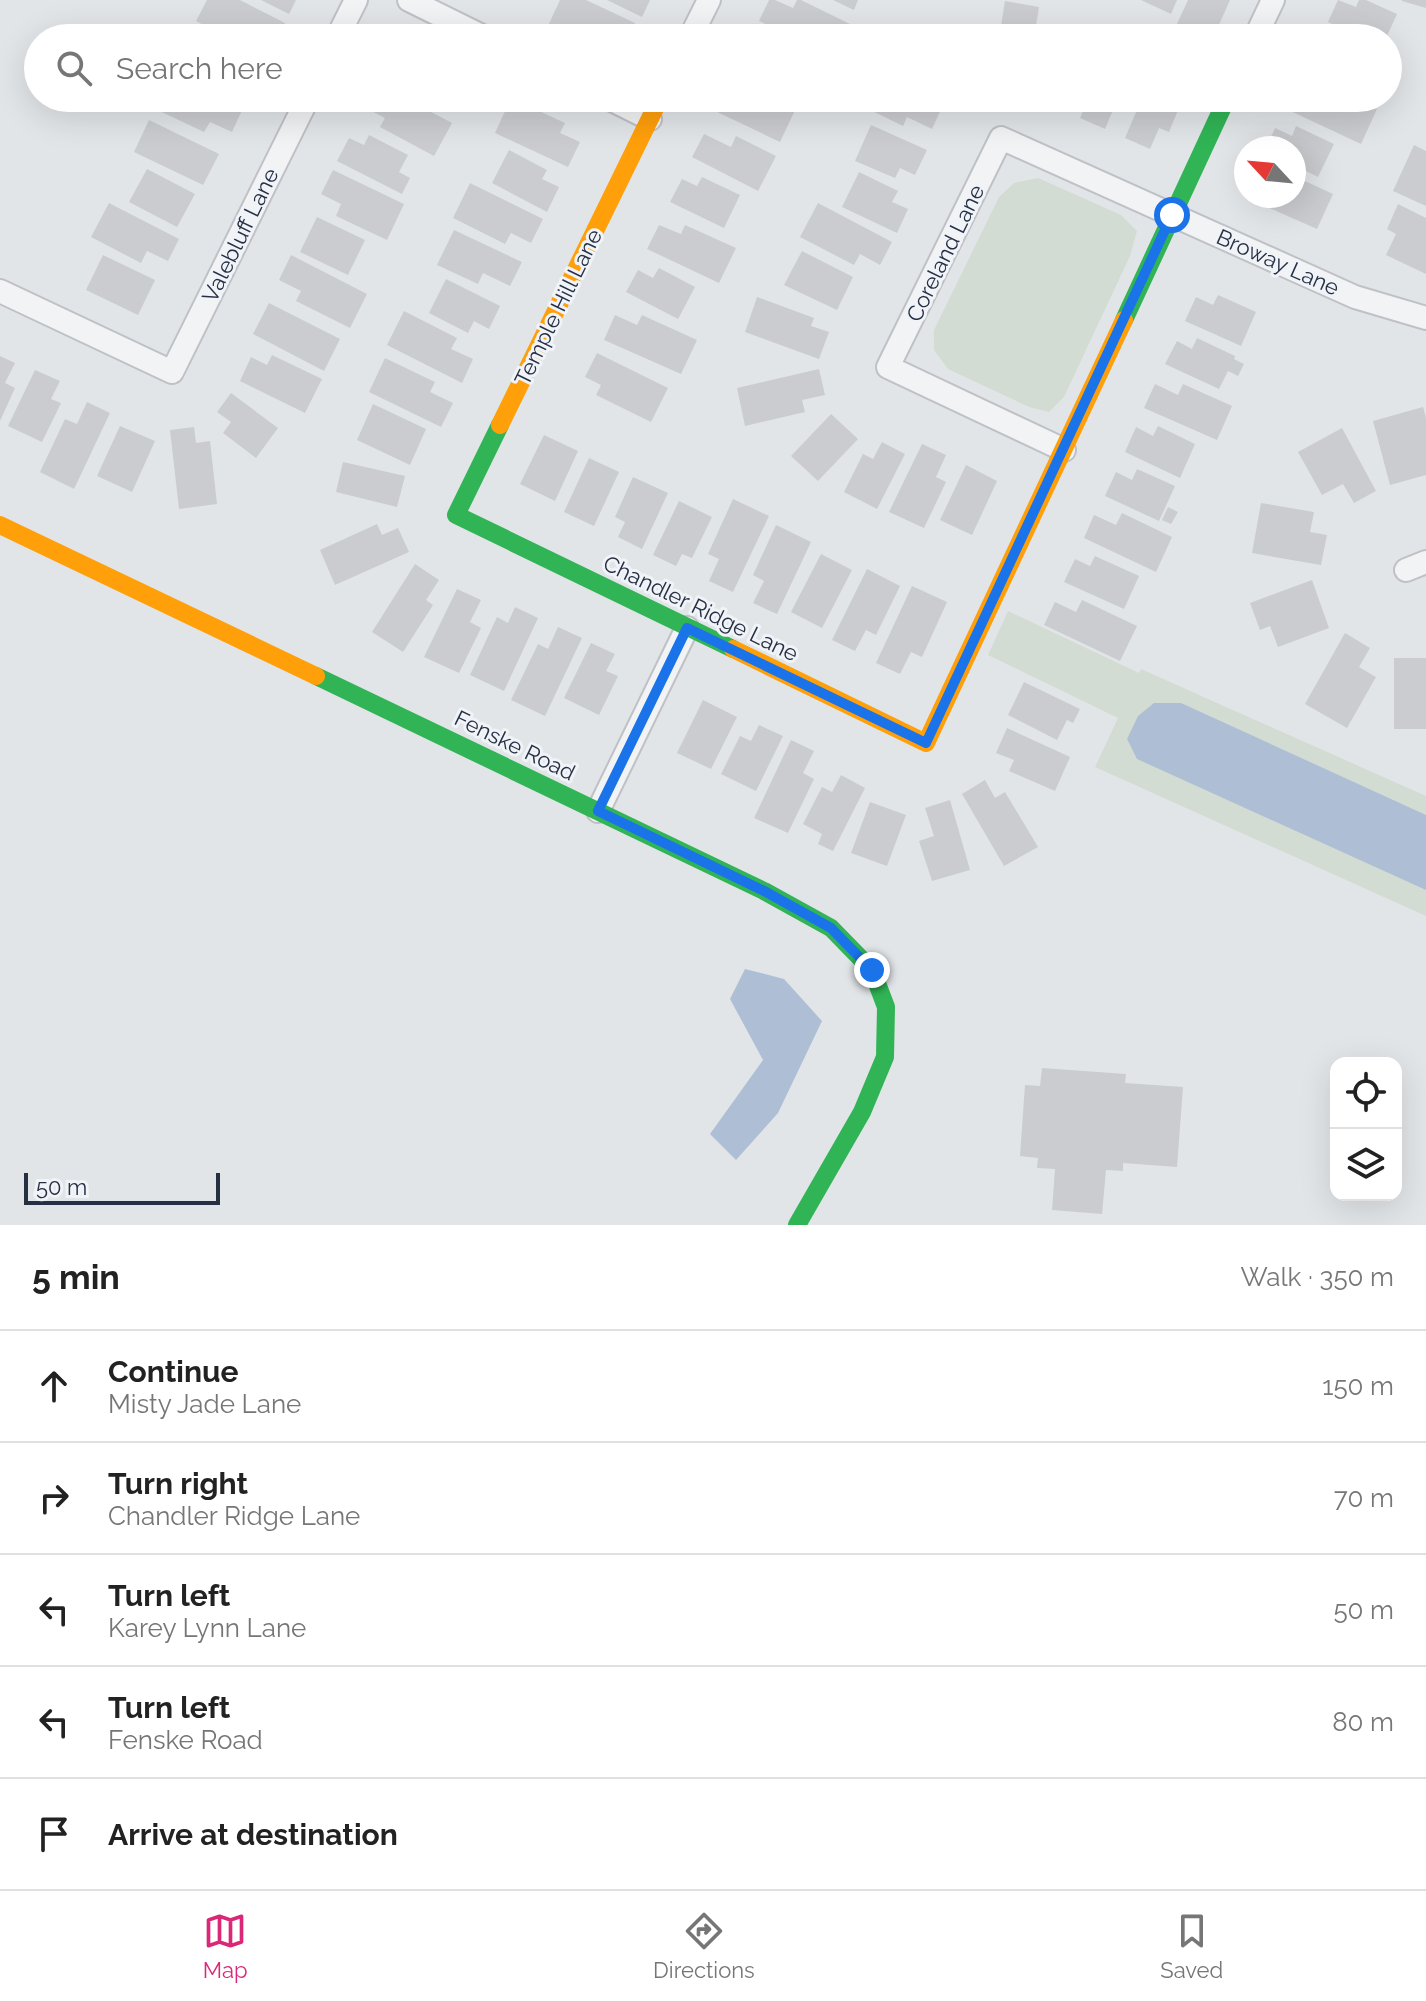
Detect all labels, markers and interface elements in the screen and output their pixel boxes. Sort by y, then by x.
search box [24,24,1402,112]
icon: search [52,46,96,90]
text: Search here [116,51,283,86]
north arrow [1234,136,1306,208]
street label: Valebluff Lane [196,164,284,306]
street label: Coreland Lane [901,180,989,326]
route start [1154,197,1190,233]
street label: Broway Lane [1213,223,1343,301]
street label: Temple Hill Lane [509,225,607,389]
street label: Chandler Ridge Lane [599,550,803,667]
street label: Fenske Road [450,705,580,785]
route end [854,952,890,988]
map controls [1330,1057,1402,1201]
button: locate [1330,1057,1402,1129]
button: layers [1330,1129,1402,1201]
scale bar [24,1169,220,1205]
text: 50 m [36,1174,87,1200]
text: 5 min [32,1257,120,1297]
text: Walk · 350 m [1240,1262,1394,1292]
text: Continue [108,1354,239,1389]
icon: ahead [32,1364,76,1408]
text: 150 m [1322,1371,1394,1401]
text: Misty Jade Lane [108,1389,301,1419]
text: Turn right [108,1466,248,1501]
icon: right [32,1476,76,1520]
text: 70 m [1334,1483,1394,1513]
text: Chandler Ridge Lane [108,1501,360,1531]
text: Turn left [108,1578,230,1613]
icon: left [32,1588,76,1632]
text: 50 m [1333,1595,1394,1625]
text: Karey Lynn Lane [108,1613,306,1643]
text: Turn left [108,1690,230,1725]
icon: left [32,1700,76,1744]
text: 80 m [1332,1707,1394,1737]
text: Fenske Road [108,1725,263,1755]
icon: arrive [32,1812,76,1856]
text: Arrive at destination [108,1817,398,1852]
tab: Map [203,1909,248,1983]
tab: Directions [653,1909,755,1983]
tab: Saved [1160,1909,1223,1983]

